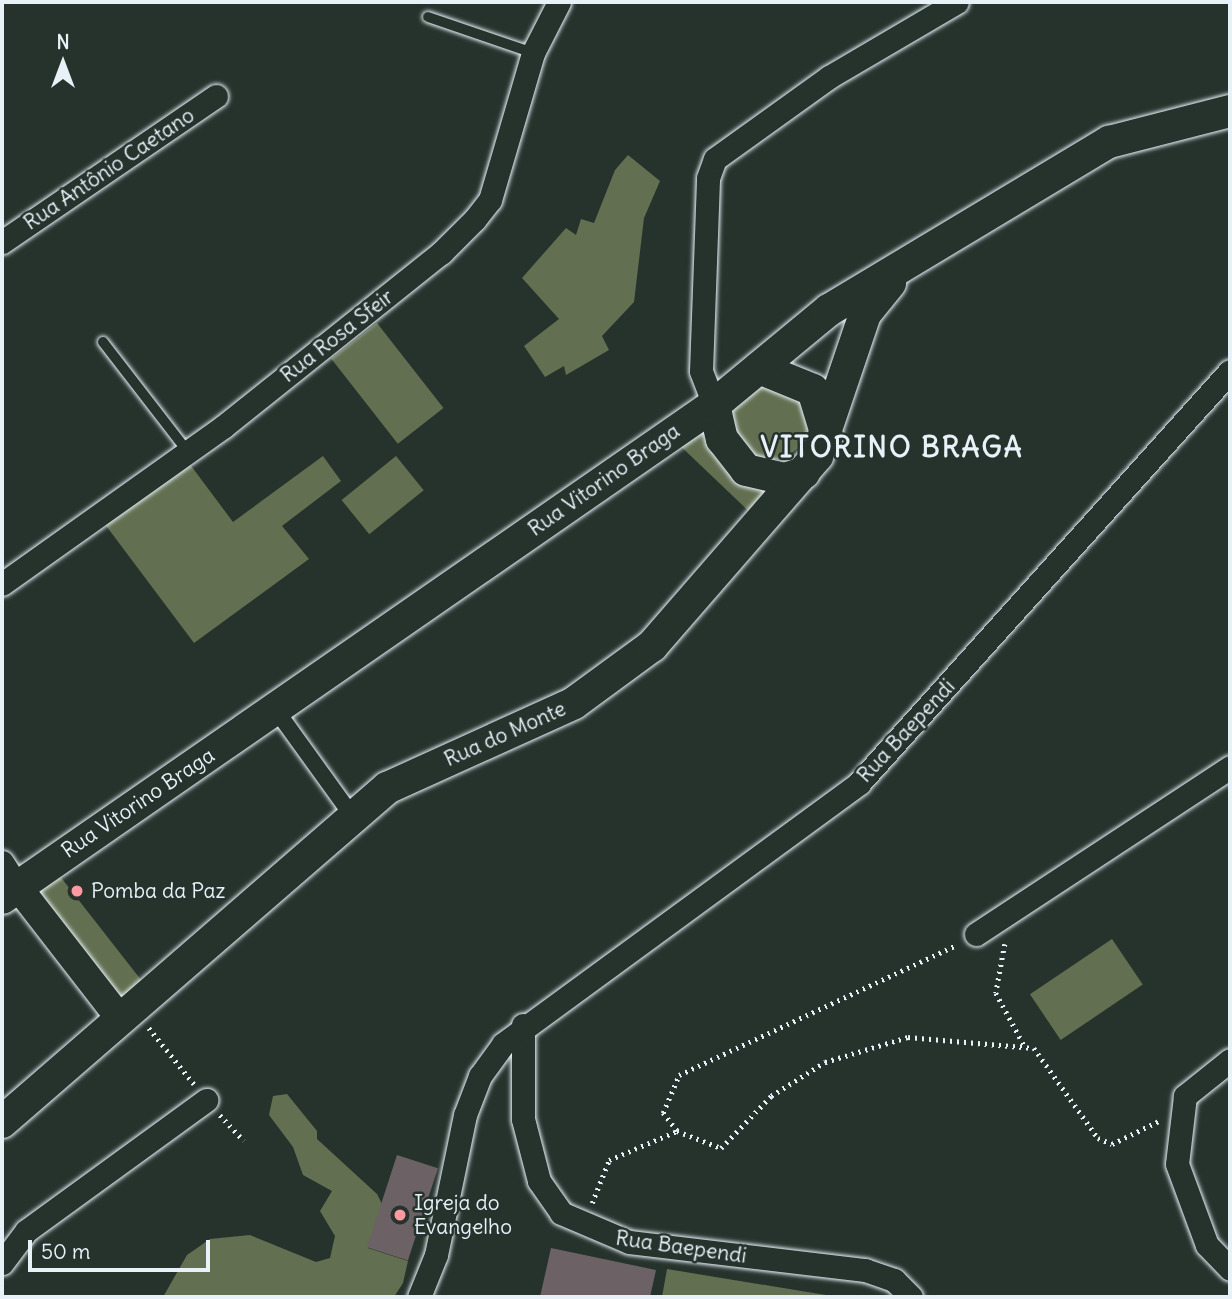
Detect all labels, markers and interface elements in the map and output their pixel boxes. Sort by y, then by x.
north arrow [28,28,98,98]
text: N [56,30,70,54]
street label: Rua Antônio Caetano [19,103,199,235]
street label: Rua Rosa Sfeir [276,284,398,388]
street label: Rua Vitorino Braga [523,418,685,542]
district label: VITORINO BRAGA [762,430,1022,464]
street label: Rua Baependi [852,674,960,788]
street label: Rua do Monte [440,696,570,772]
street label: Rua Vitorino Braga [57,742,219,864]
place label: Pomba da Paz [91,878,225,904]
marker: Pomba da Paz [69,883,85,899]
place label: Igreja do Evangelho [414,1190,512,1240]
marker: Igreja do Evangelho [392,1207,408,1223]
street label: Rua Baependi [614,1225,748,1269]
scale bar [32,1226,214,1270]
text: 50 m [41,1238,90,1265]

